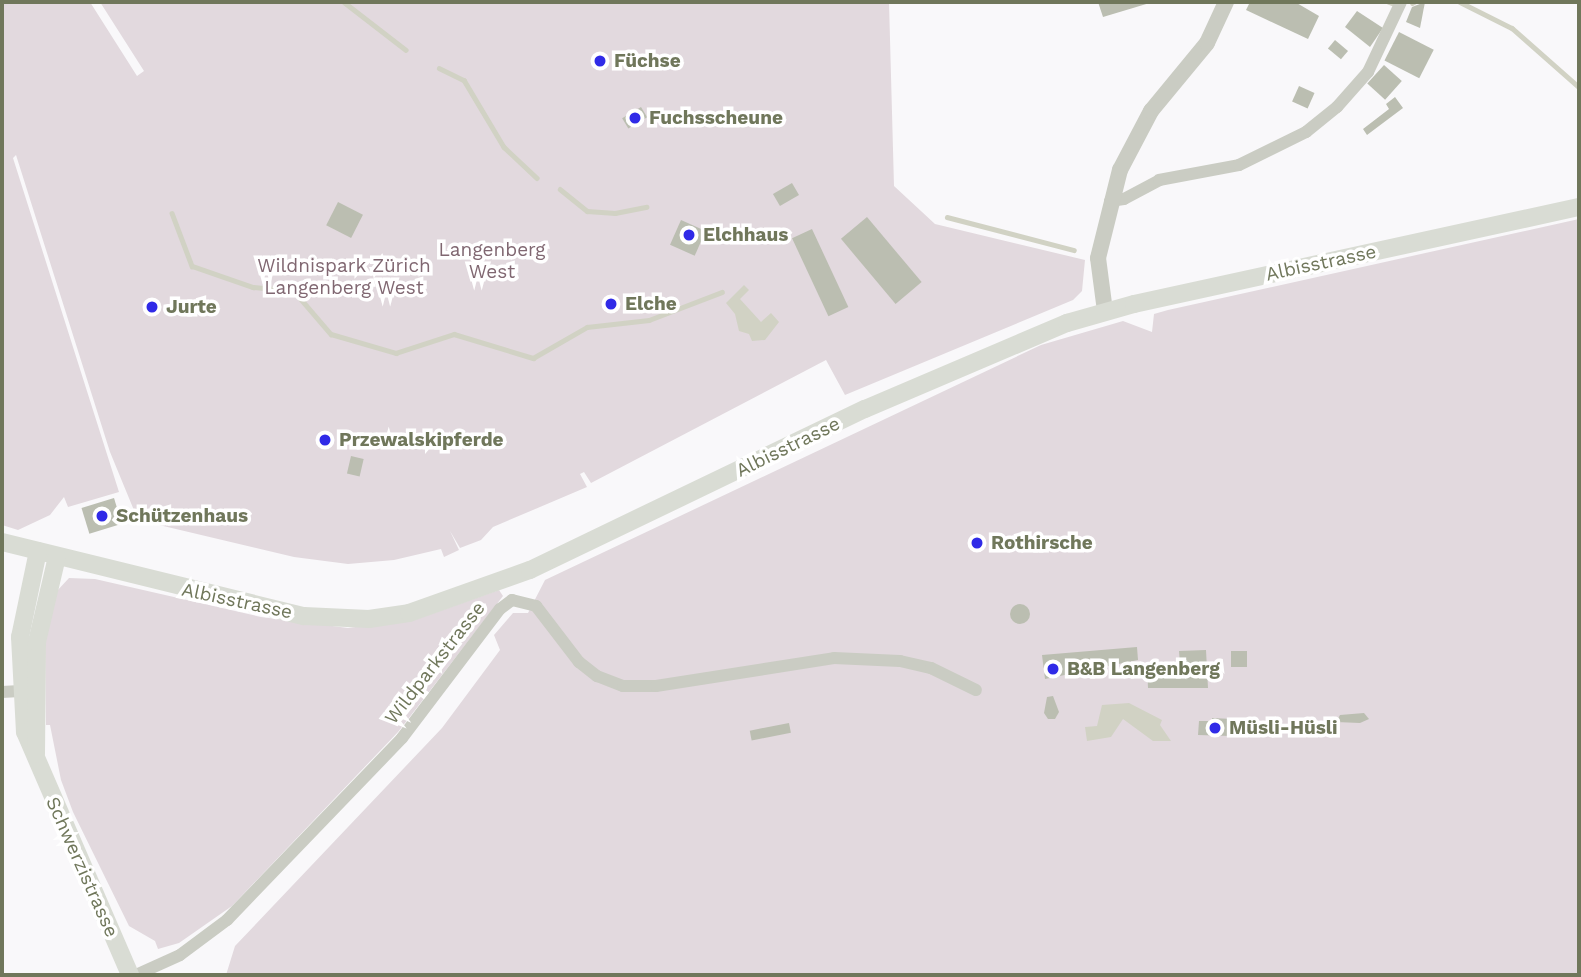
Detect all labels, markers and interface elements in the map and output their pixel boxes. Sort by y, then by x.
place label: Füchse [614,50,681,72]
marker: Füchse [592,53,608,69]
place label: Fuchsscheune [649,107,783,129]
marker: Fuchsscheune [627,110,643,126]
place label: Elchhaus [703,224,788,246]
marker: Elchhaus [681,227,697,243]
park label: Langenberg West [439,239,545,283]
street label: Albisstrasse [1264,240,1378,286]
park label: Wildnispark Zürich Langenberg West [257,255,431,299]
place label: Elche [625,293,677,315]
place label: Jurte [166,296,217,318]
marker: Elche [603,296,619,312]
marker: Jurte [144,299,160,315]
street label: Albisstrasse [732,412,844,482]
place label: Przewalskipferde [339,429,504,451]
marker: Przewalskipferde [317,432,333,448]
place label: Schützenhaus [116,505,248,527]
marker: Schützenhaus [94,508,110,524]
place label: Rothirsche [991,532,1093,554]
marker: Rothirsche [969,535,985,551]
street label: Albisstrasse [180,578,294,624]
street label: Wildparkstrasse [380,597,490,729]
place label: B&B Langenberg [1067,658,1220,680]
marker: B&B Langenberg [1045,661,1061,677]
place label: Müsli-Hüsli [1229,717,1338,739]
marker: Müsli-Hüsli [1207,720,1223,736]
street label: Schwerzistrasse [41,793,123,941]

